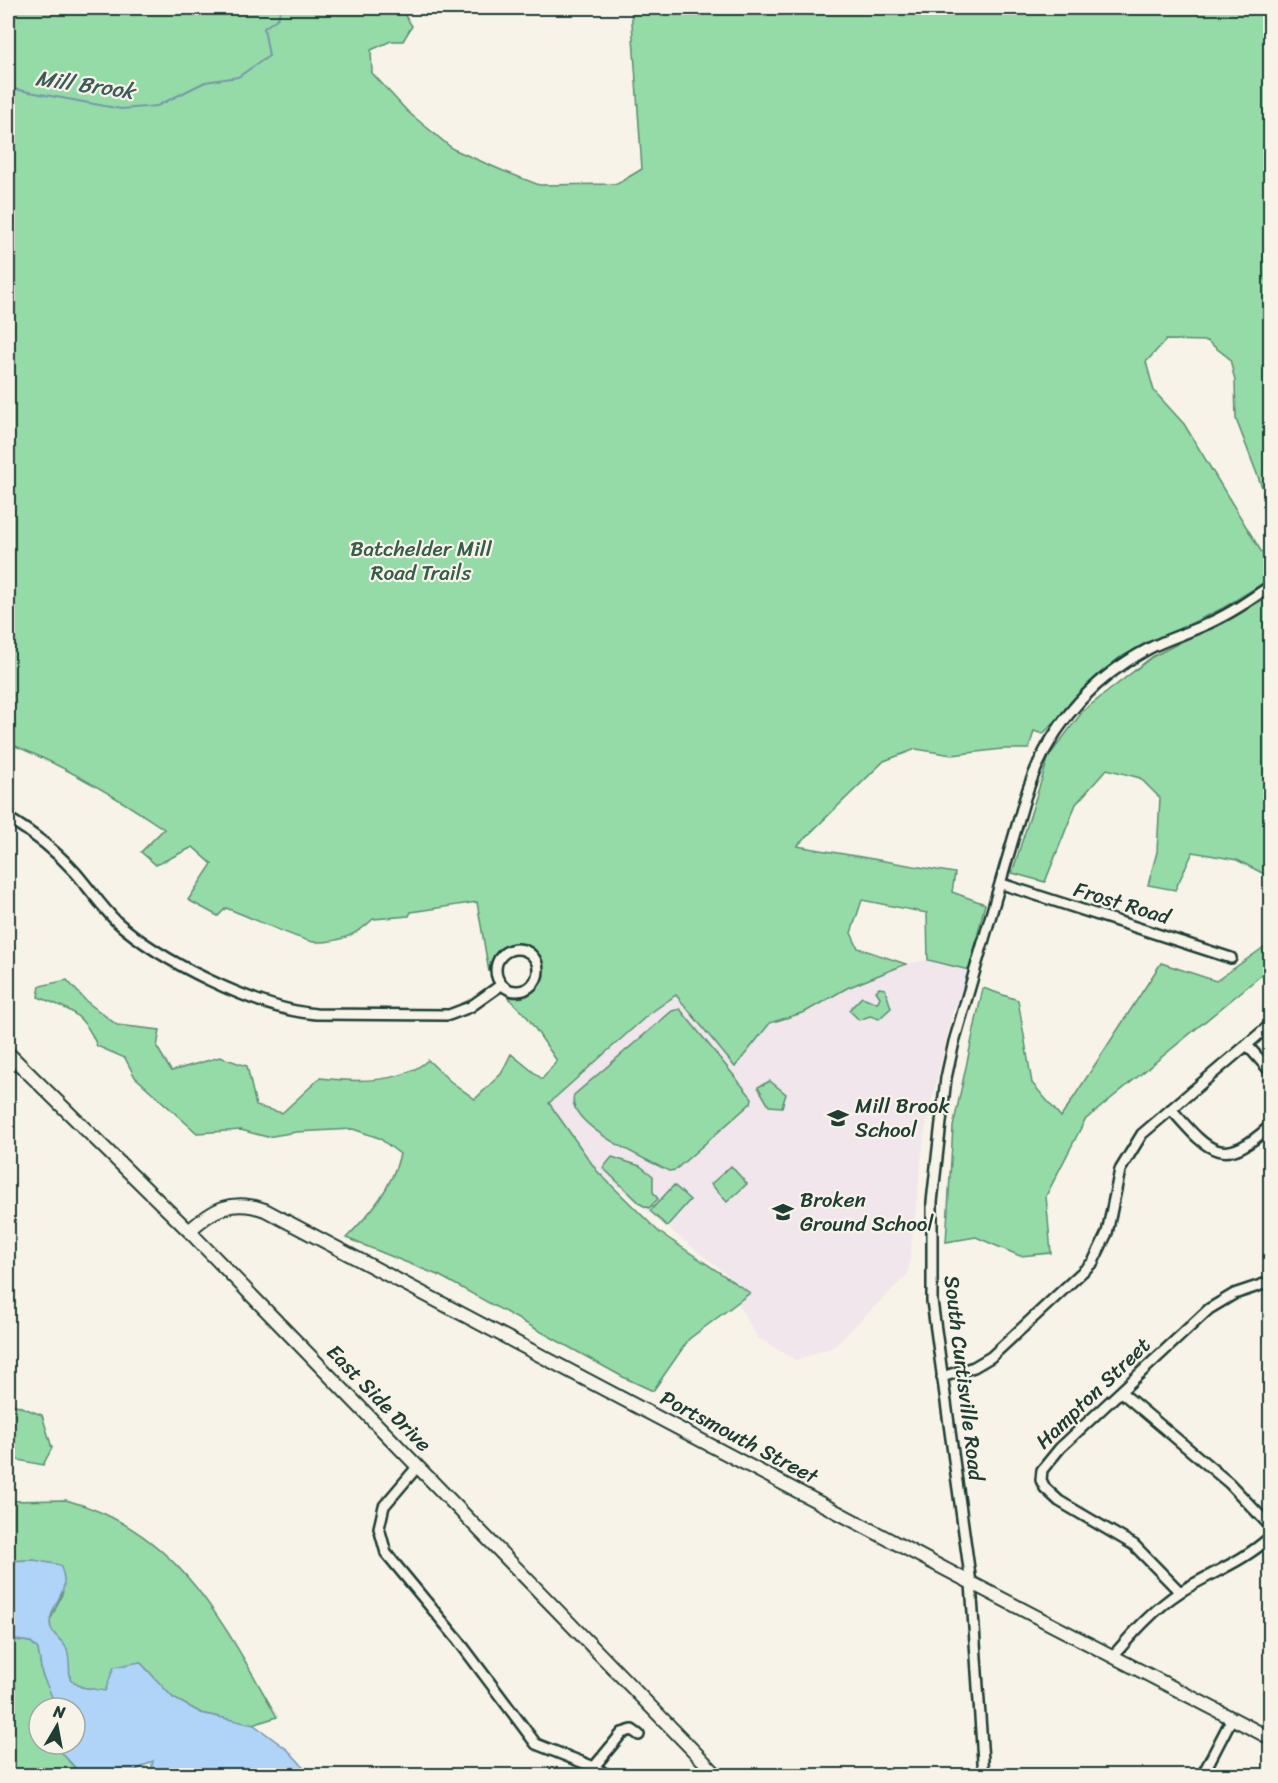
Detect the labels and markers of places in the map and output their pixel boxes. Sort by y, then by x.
place label: Mill Brook School [855,1087,950,1149]
school or university icon: Mill Brook School [826,1106,850,1130]
place label: Broken Ground School [800,1181,934,1243]
school or university icon: Broken Ground School [771,1200,795,1224]

